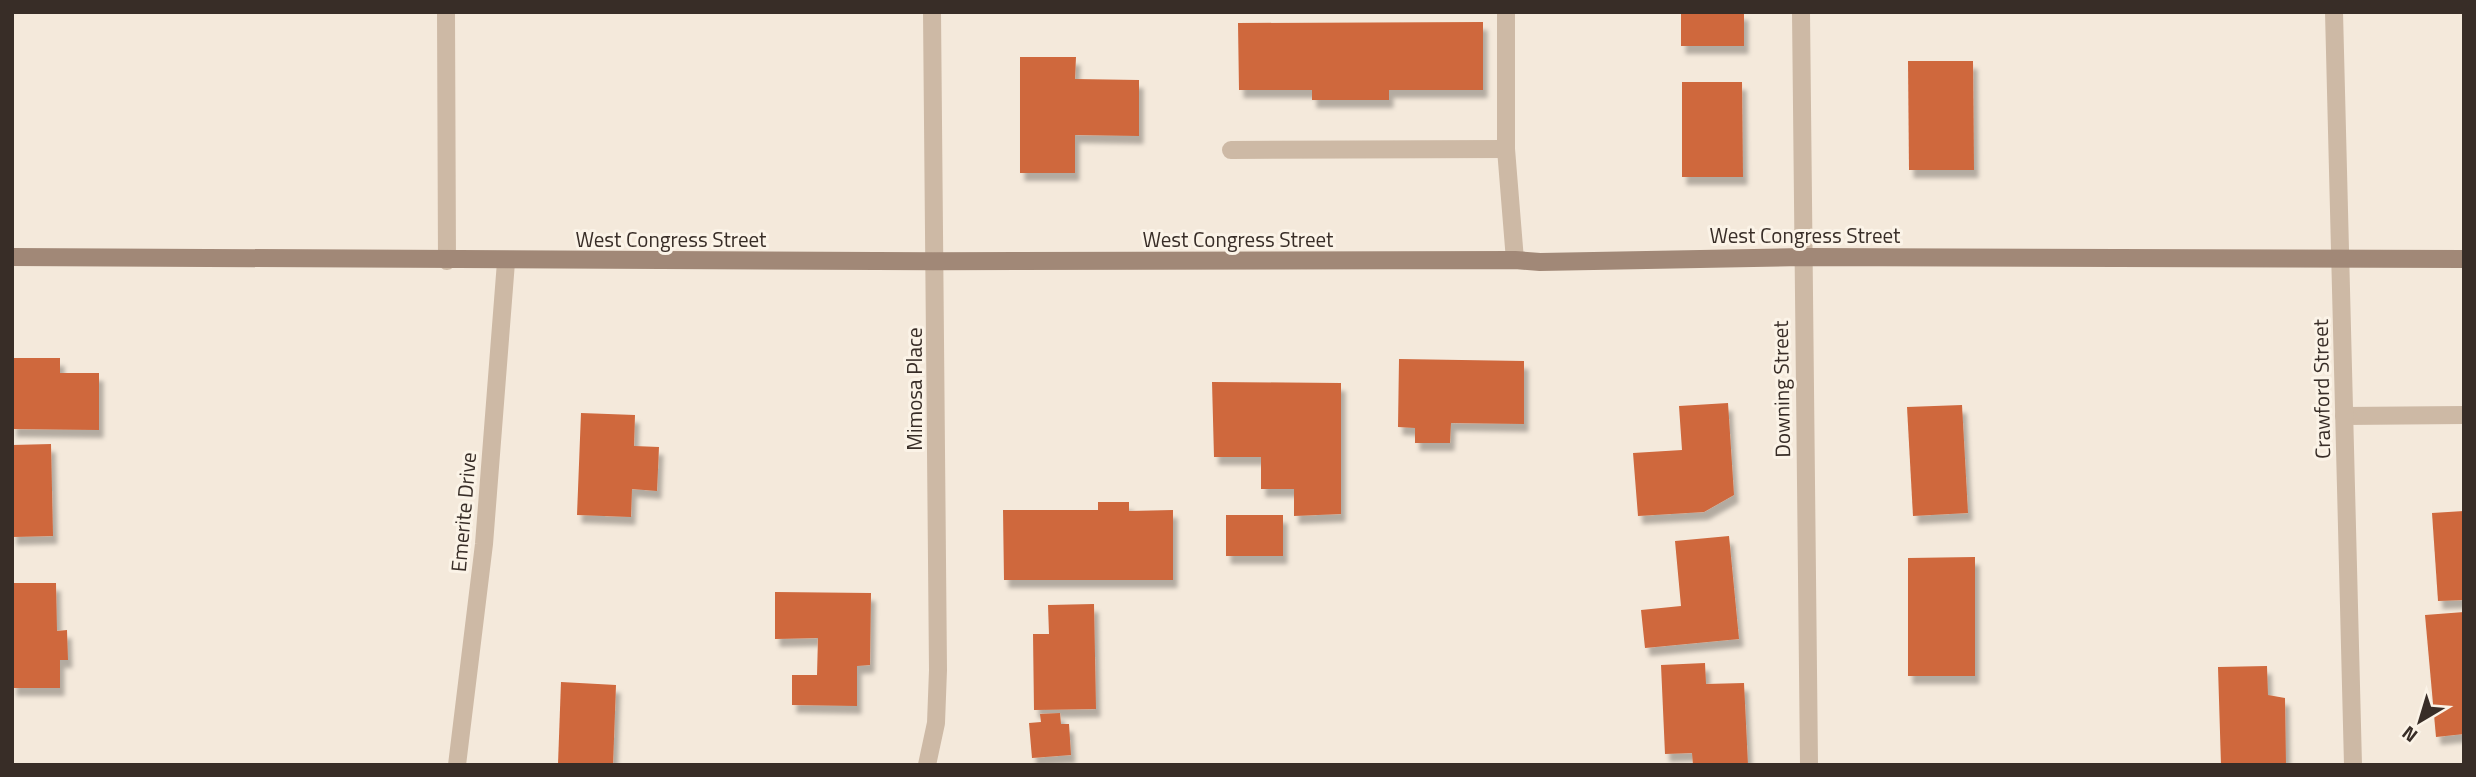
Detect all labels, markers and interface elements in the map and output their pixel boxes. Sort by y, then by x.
street label: West Congress Street [1710,219,1901,251]
street label: West Congress Street [576,223,767,255]
street label: West Congress Street [1143,223,1334,255]
street label: Crawford Street [2304,318,2338,459]
street label: Downing Street [1764,319,1798,458]
street label: Mimosa Place [898,327,930,451]
street label: Emerite Drive [442,451,484,573]
north arrow [2385,686,2455,756]
text: N [2395,719,2423,750]

